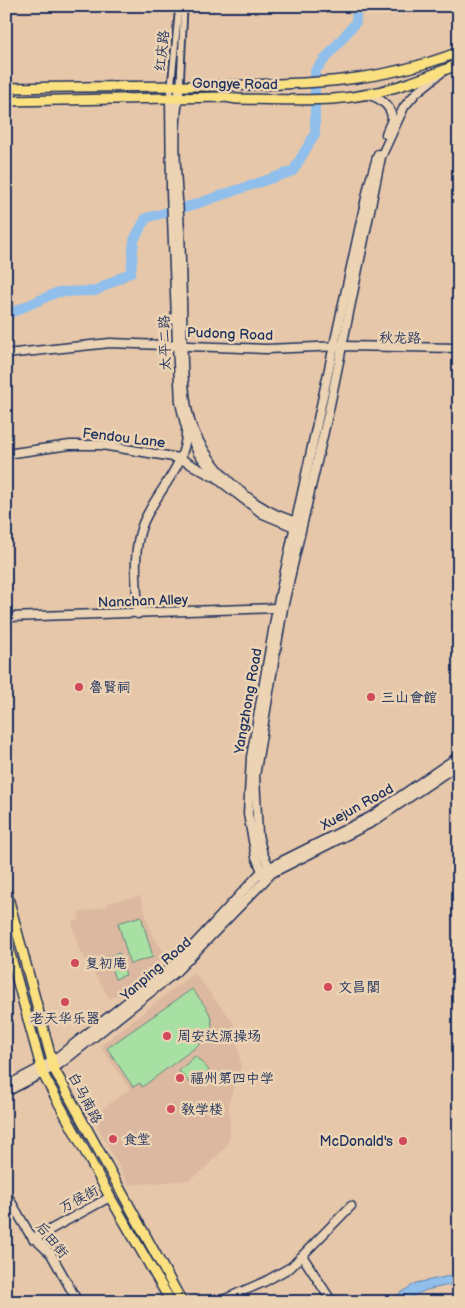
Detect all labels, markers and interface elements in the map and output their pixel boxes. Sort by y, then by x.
street label: 红庆路 [151,29,173,73]
street label: Gongye Road [192,75,278,93]
street label: 太平二路 [156,315,174,371]
street label: Pudong Road [187,324,273,344]
street label: 秋龙路 [379,329,421,347]
street label: Fendou Lane [82,424,166,452]
street label: Nanchan Alley [98,591,189,611]
street label: Yangzhong Road [230,647,266,756]
place label: 魯賢祠 [89,679,131,696]
marker: 魯賢祠 [73,681,85,693]
place label: 三山會館 [381,689,437,706]
marker: 三山會館 [365,691,377,703]
street label: Xuejun Road [317,780,396,834]
street label: Yanping Road [117,934,195,1005]
place label: 复初庵 [85,955,127,972]
marker: 复初庵 [69,957,81,969]
place label: 文昌閣 [338,979,380,996]
marker: 文昌閣 [322,981,334,993]
marker: 老天华乐器 [59,996,71,1008]
place label: 老天华乐器 [30,1010,100,1027]
place label: 周安达源操场 [177,1028,261,1045]
marker: 周安达源操场 [161,1030,173,1042]
street label: 白马南路 [64,1069,106,1127]
place label: 福州第四中学 [190,1070,274,1087]
marker: 福州第四中学 [174,1072,186,1084]
place label: 教学楼 [181,1101,223,1118]
marker: 教学楼 [165,1103,177,1115]
place label: 食堂 [123,1131,151,1148]
marker: 食堂 [107,1133,119,1145]
place label: McDonald's [320,1133,393,1150]
marker: McDonald's [397,1135,409,1147]
street label: 万侯街 [56,1182,102,1216]
street label: 后田街 [32,1218,72,1262]

